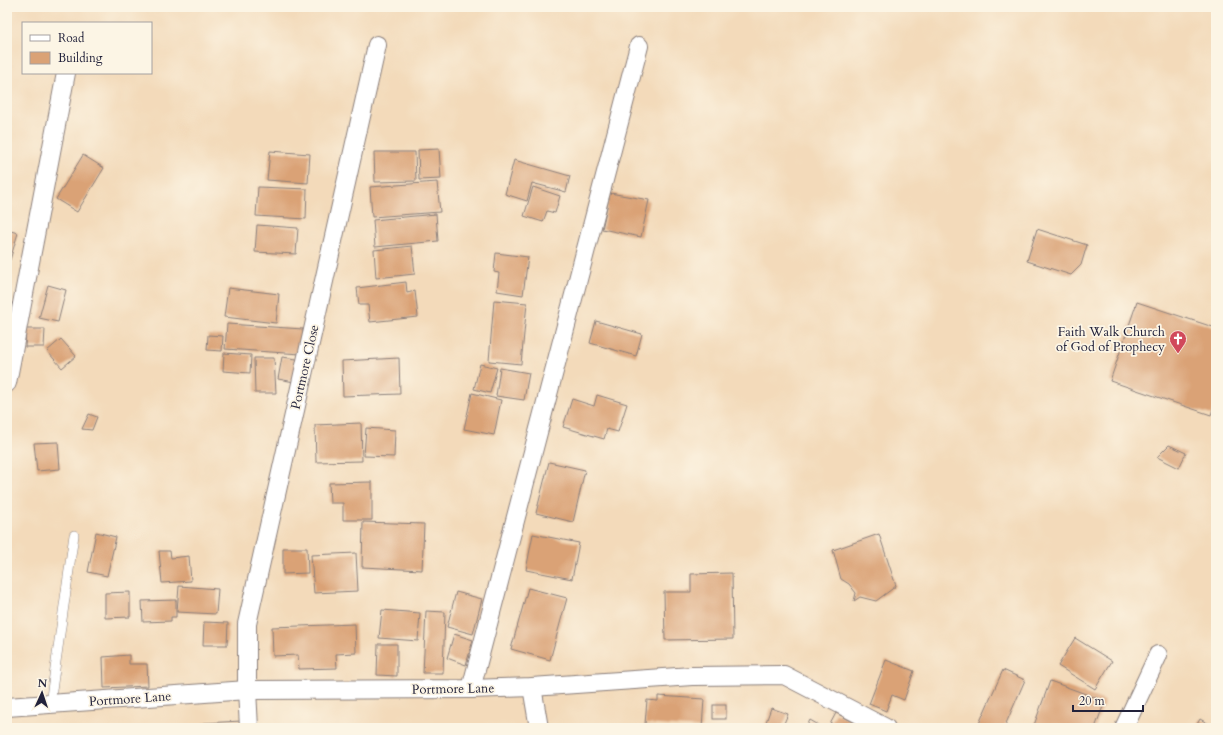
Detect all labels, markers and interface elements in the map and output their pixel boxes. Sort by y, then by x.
legend [22,22,152,74]
text: Road [58,30,85,46]
text: Building [58,50,103,66]
street label: Portmore Close [287,323,323,411]
place label: Faith Walk Church of God of Prophecy [1056,323,1165,356]
church icon: Faith Walk Church of God of Prophecy [1168,329,1188,354]
north arrow [22,673,62,713]
text: N [37,676,48,691]
street label: Portmore Lane [412,679,494,699]
street label: Portmore Lane [88,687,172,711]
scale bar [1073,687,1143,713]
text: 20 m [1079,693,1106,709]

